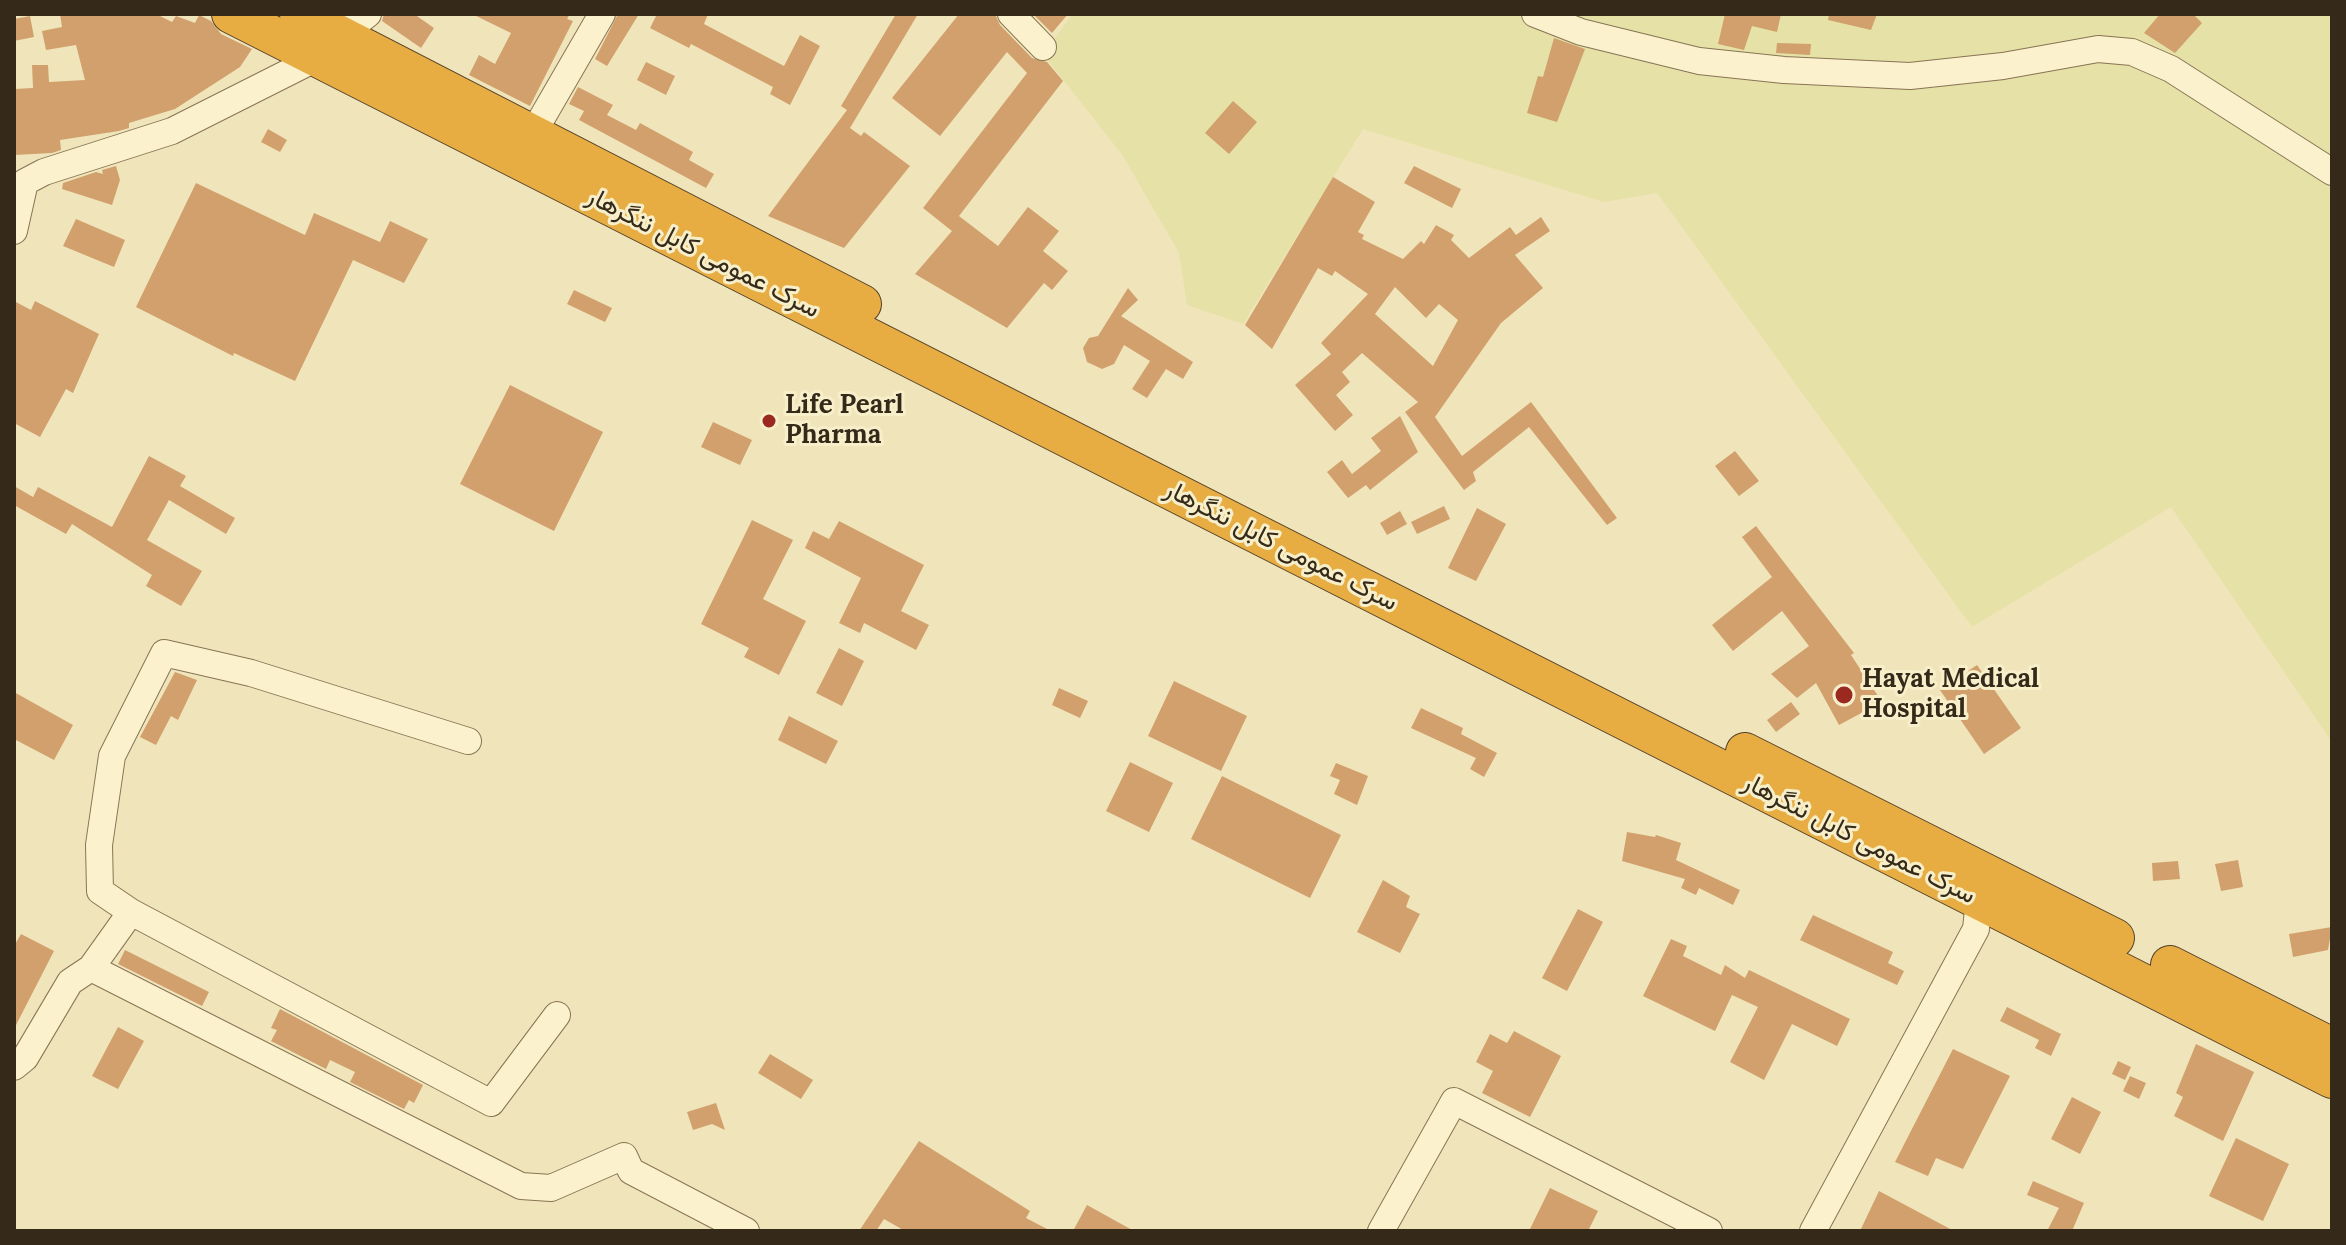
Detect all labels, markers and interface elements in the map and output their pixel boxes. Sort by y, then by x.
street label: سرک عمومی کابل ننگرهار [581,181,825,325]
place label: Life Pearl Pharma [785,390,904,452]
marker: Life Pearl Pharma [760,412,778,430]
street label: سرک عمومی کابل ننگرهار [1159,474,1403,618]
place label: Hayat Medical Hospital [1862,664,2039,726]
marker: Hayat Medical Hospital [1833,684,1855,706]
street label: سرک عمومی کابل ننگرهار [1737,767,1981,911]

